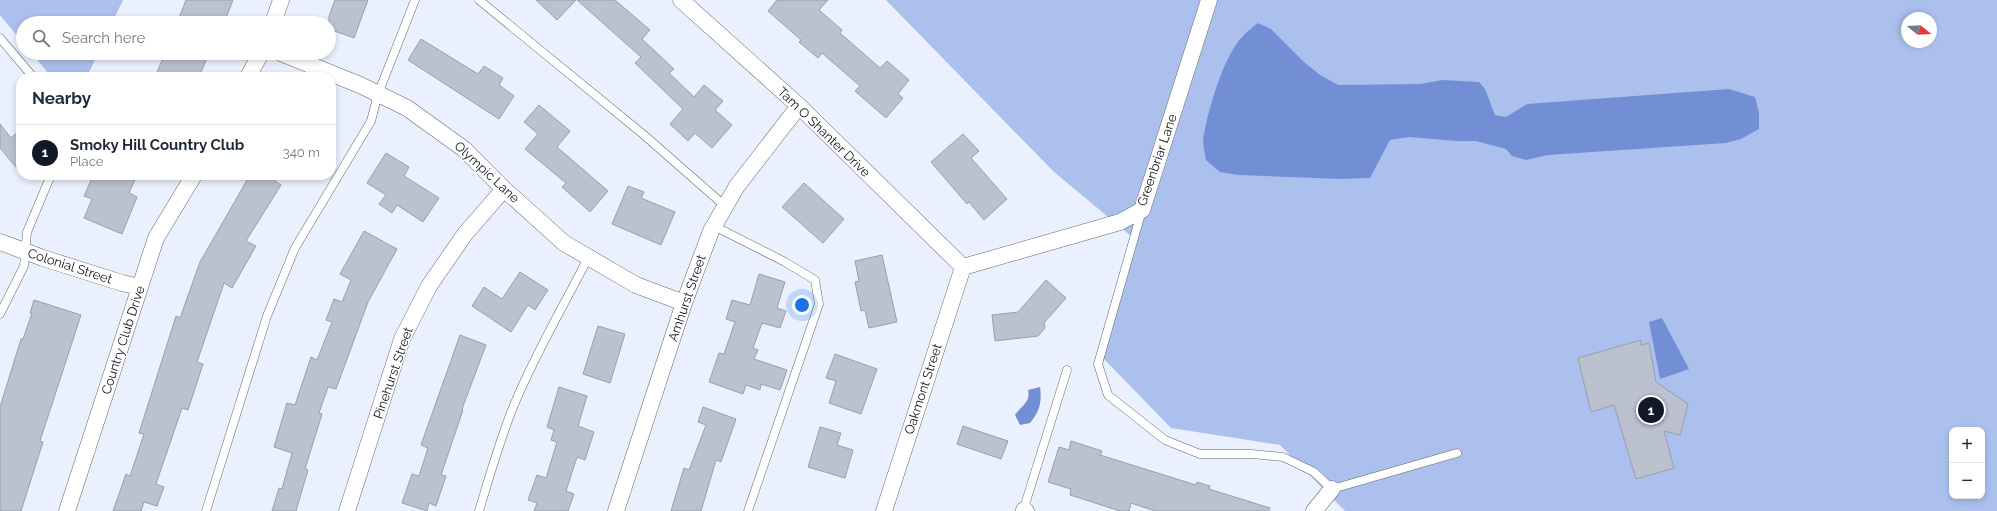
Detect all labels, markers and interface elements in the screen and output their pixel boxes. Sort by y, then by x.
north arrow [1901,12,1937,48]
search box [16,16,336,60]
icon: search [30,27,52,49]
text: Search here [62,29,145,47]
street label: Tam O Shanter Drive [775,84,874,180]
text: Nearby [32,88,91,108]
street label: Greenbriar Lane [1134,112,1180,208]
text: Smoky Hill Country Club [70,136,244,154]
street label: Olympic Lane [451,138,523,206]
text: 1 [42,145,48,160]
text: 340 m [283,145,320,160]
text: Place [70,154,103,169]
street label: Colonial Street [26,245,115,287]
street label: Amhurst Street [665,252,709,343]
street label: Country Club Drive [98,283,148,396]
your location [792,295,812,315]
street label: Pinehurst Street [370,325,416,421]
street label: Oakmont Street [901,341,945,436]
pin: 1 [1638,395,1664,425]
map controls [1949,427,1985,499]
button: + [1949,427,1985,463]
button: − [1949,463,1985,499]

